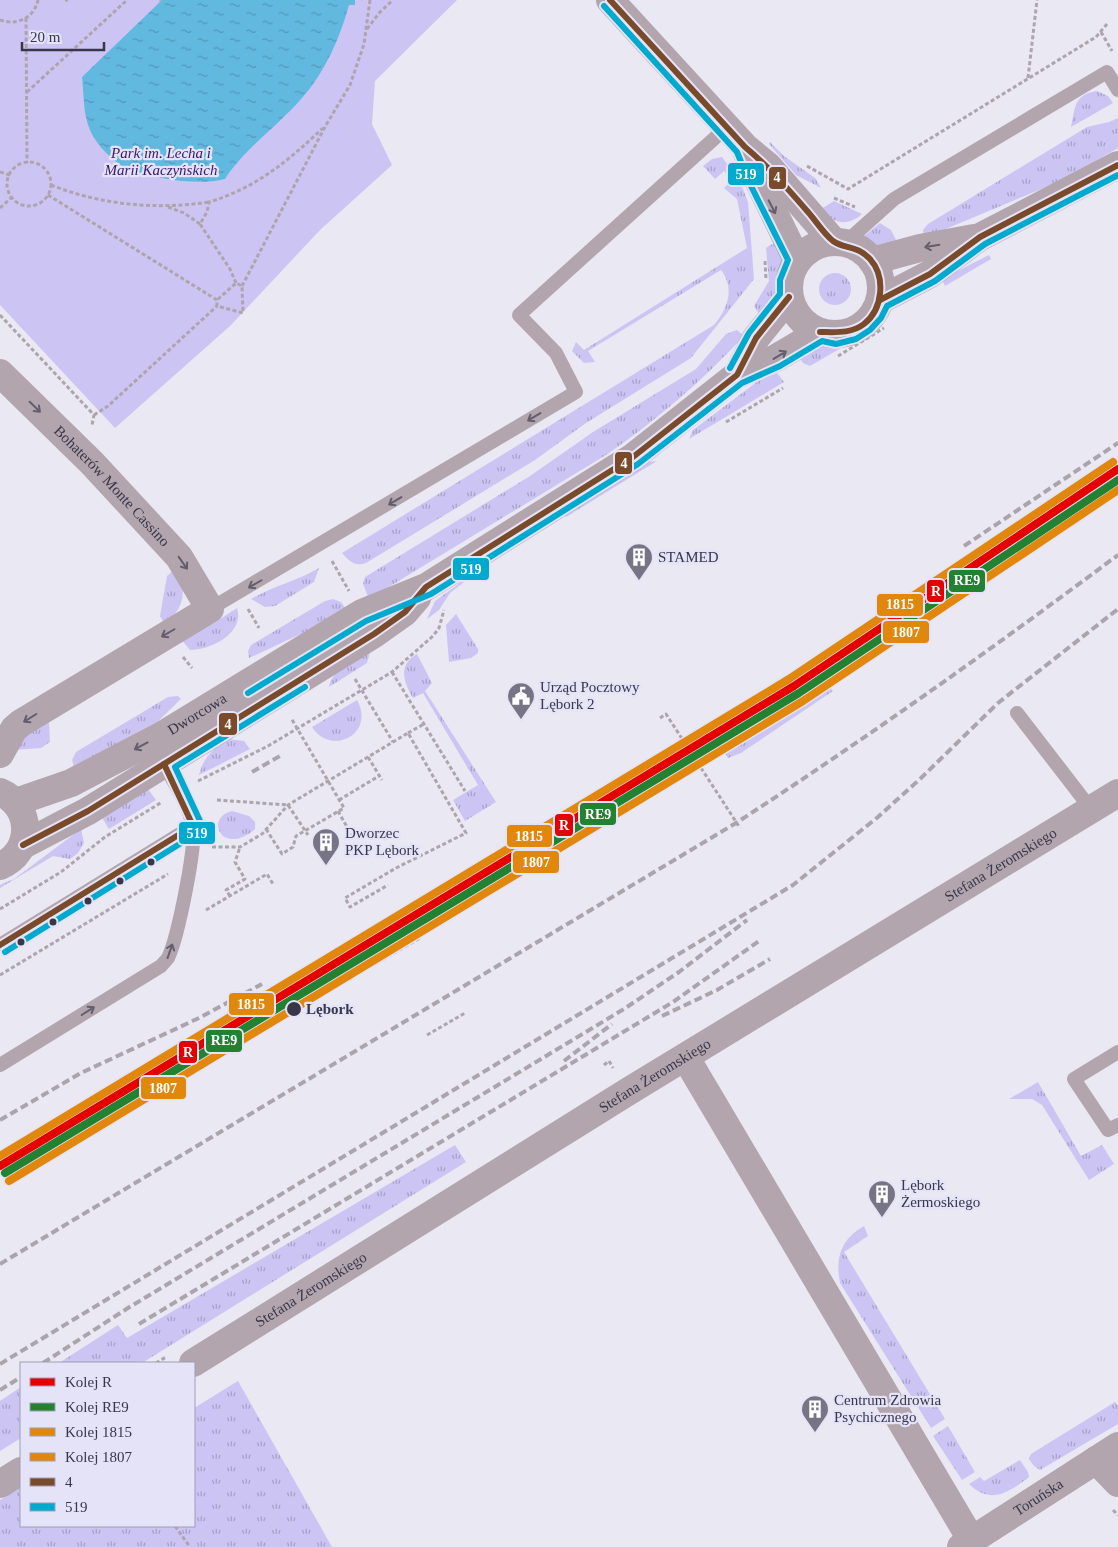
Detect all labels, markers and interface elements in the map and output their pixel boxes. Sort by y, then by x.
scale bar [22,20,105,52]
text: 20 m [30,29,61,45]
park label: Park im. Lecha i Marii Kaczyńskich [104,145,217,178]
line badge: 519 [727,162,765,186]
line badge: 4 [768,166,787,190]
text: 519 [736,167,757,182]
text: 4 [774,170,781,185]
one-way arrow [768,199,777,214]
one-way arrow [924,241,940,251]
one-way arrow [772,350,786,360]
one-way arrow [29,401,41,413]
one-way arrow [528,413,542,423]
street label: Bohaterów Monte Cassino [51,422,173,549]
line badge: 4 [614,451,633,475]
text: 4 [621,456,628,471]
one-way arrow [388,496,402,506]
building icon: STAMED [624,542,654,581]
place label: STAMED [658,549,719,565]
one-way arrow [178,556,188,570]
line badge: 519 [452,557,490,581]
text: 519 [461,562,482,577]
line badge: RE9 [948,569,986,593]
text: RE9 [954,573,980,588]
one-way arrow [248,579,262,589]
line badge: R [926,579,945,603]
text: R [931,584,942,599]
line badge: 1815 [876,593,924,617]
text: 1815 [886,597,914,612]
line badge: 1807 [882,620,930,644]
text: 1807 [892,625,920,640]
one-way arrow [160,628,175,638]
place label: Urząd Pocztowy Lębork 2 [540,679,640,712]
public building icon: Urząd Pocztowy Lębork 2 [506,681,536,720]
street label: Dworcowa [165,690,230,738]
line badge: 4 [218,712,238,736]
one-way arrow [23,714,37,724]
text: 4 [225,717,232,732]
one-way arrow [134,742,148,752]
line badge: RE9 [579,802,617,826]
text: RE9 [585,807,611,822]
line badge: R [554,813,574,837]
text: R [559,818,570,833]
line badge: 519 [178,821,216,845]
line badge: 1815 [506,824,553,848]
street label: Stefana Żeromskiego [942,824,1059,905]
place label: Dworzec PKP Lębork [345,825,420,858]
text: 519 [187,826,208,841]
building icon: Dworzec PKP Lębork [311,827,341,866]
text: 1815 [515,829,543,844]
line badge: 1807 [512,850,560,874]
text: 1807 [522,855,550,870]
unlabelled marker [146,857,156,867]
unlabelled marker [115,876,125,886]
unlabelled marker [83,896,93,906]
unlabelled marker [48,917,58,927]
unlabelled marker [16,937,26,947]
one-way arrow [166,943,176,959]
line badge: 1815 [228,992,275,1016]
text: 1815 [237,997,265,1012]
marker: Lębork [285,1000,303,1018]
place label: Lębork [306,1001,354,1017]
one-way arrow [80,1006,94,1016]
line badge: RE9 [205,1029,243,1053]
text: RE9 [211,1033,237,1048]
street label: Stefana Żeromskiego [596,1035,714,1116]
line badge: R [178,1040,198,1064]
text: R [183,1045,194,1060]
line badge: 1807 [140,1076,187,1100]
text: 1807 [149,1081,177,1096]
place label: Lębork Żermoskiego [901,1177,980,1210]
building icon: Lębork Żermoskiego [867,1179,897,1218]
street label: Stefana Żeromskiego [252,1249,369,1330]
legend [20,1362,195,1527]
text: Kolej R [65,1374,112,1390]
place label: Centrum Zdrowia Psychicznego [834,1392,941,1425]
building icon: Centrum Zdrowia Psychicznego [800,1394,830,1433]
text: Kolej RE9 [65,1399,129,1415]
text: Kolej 1815 [65,1424,132,1440]
text: Kolej 1807 [65,1449,133,1465]
text: 4 [65,1474,73,1490]
street label: Toruńska [1011,1475,1066,1519]
text: 519 [65,1499,88,1515]

